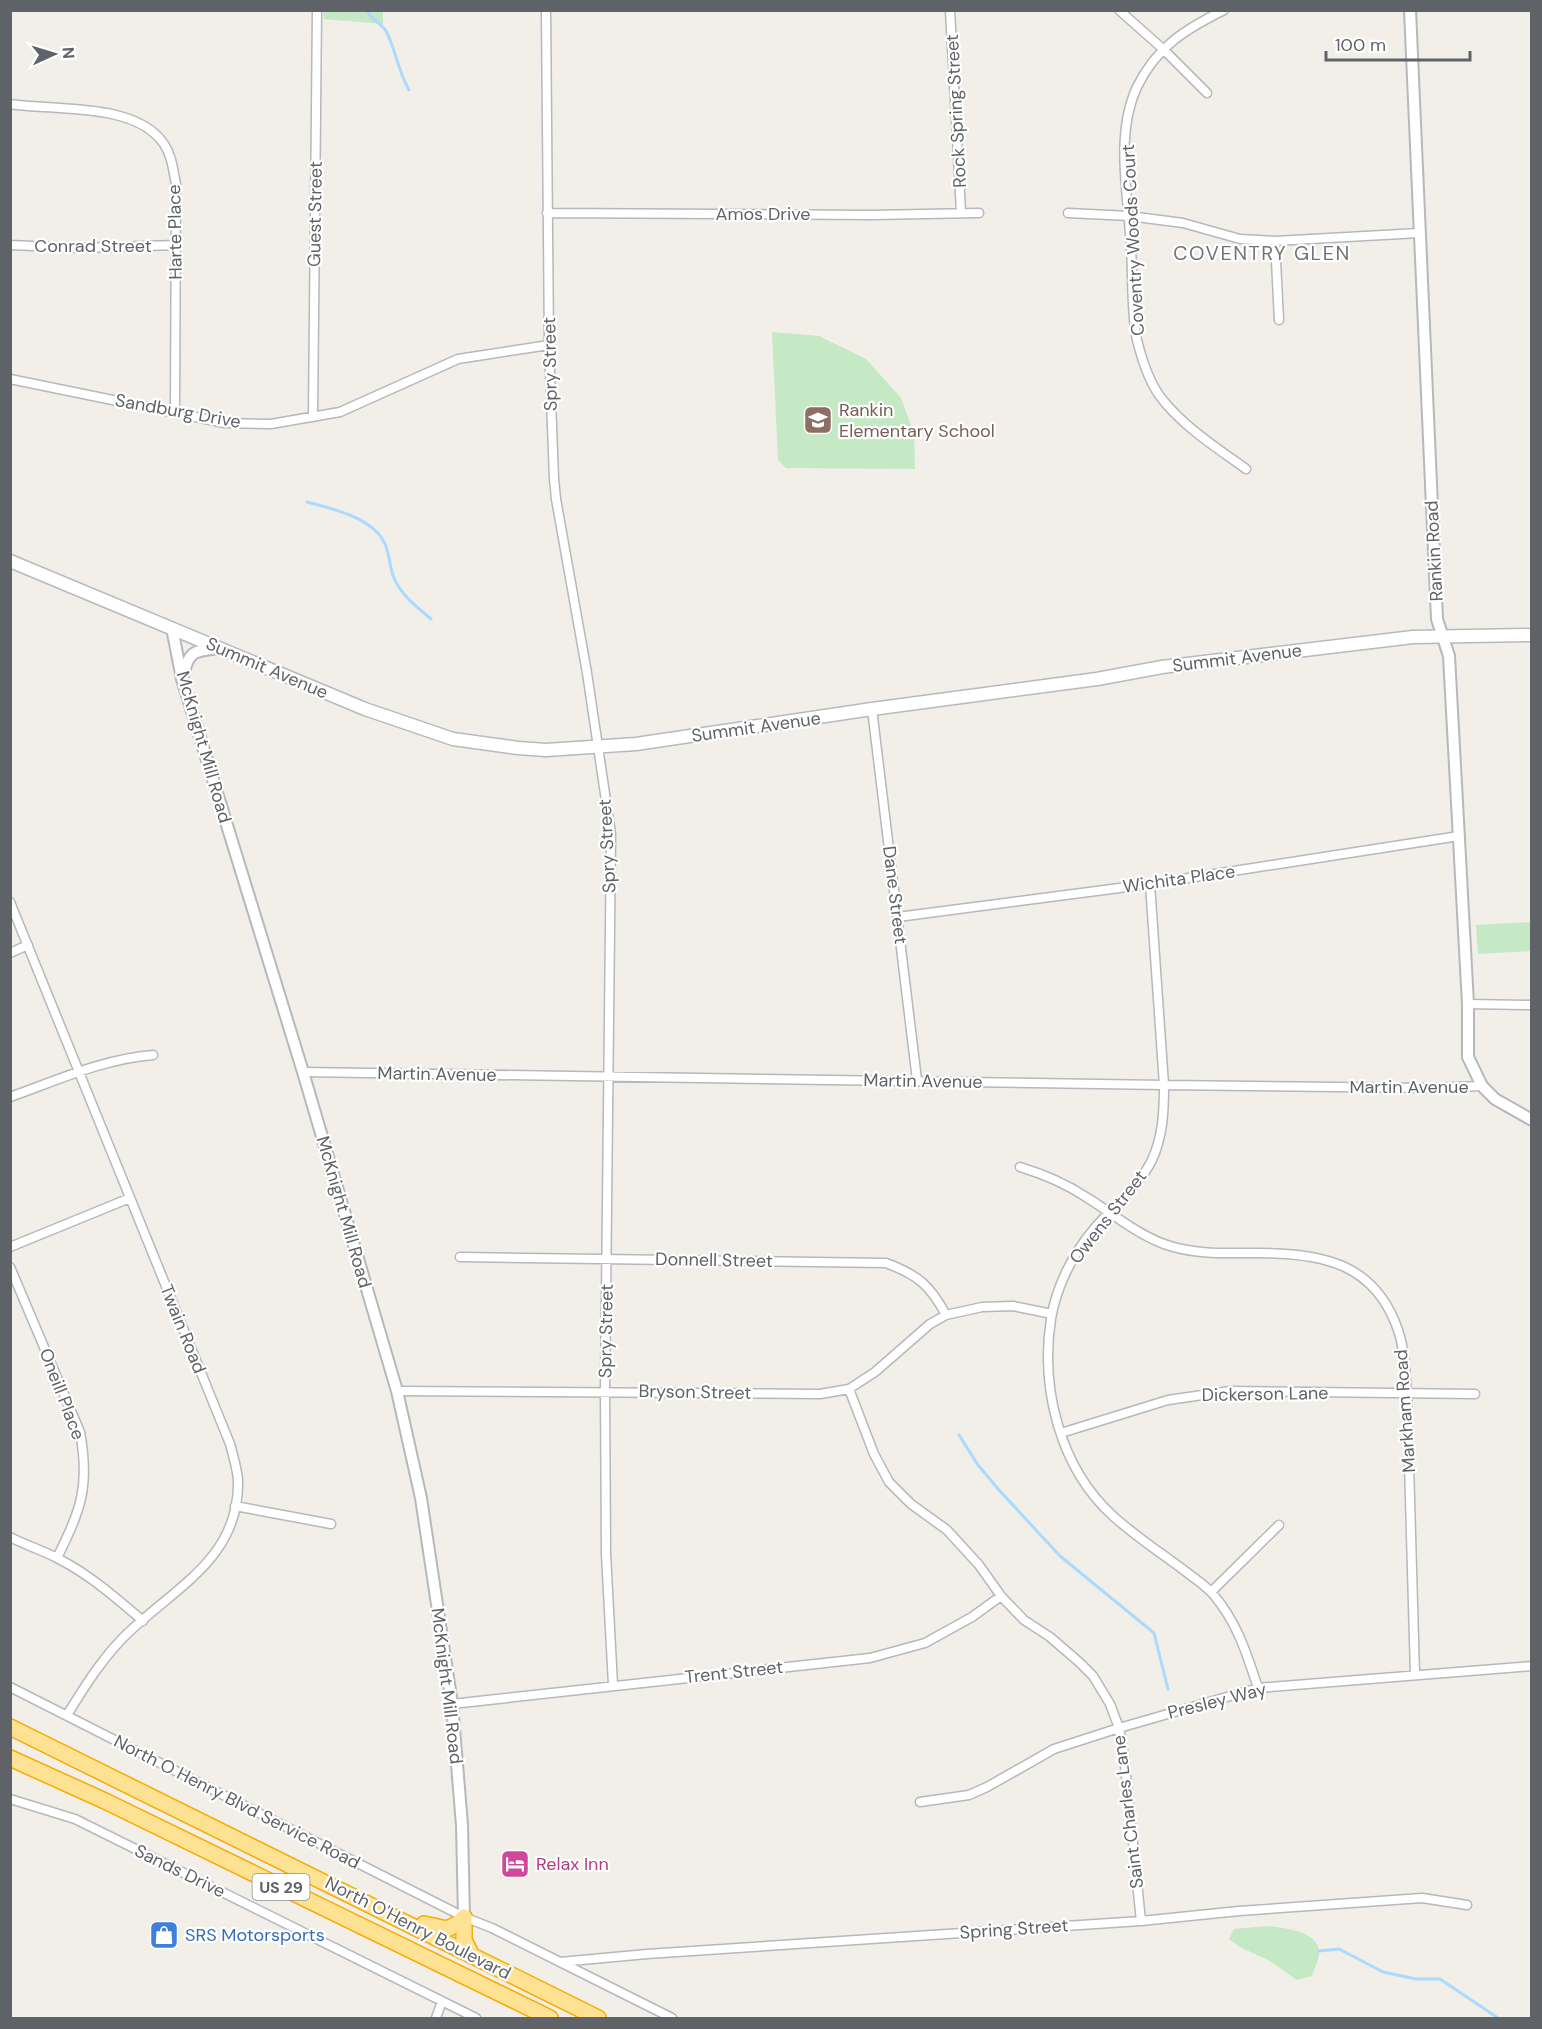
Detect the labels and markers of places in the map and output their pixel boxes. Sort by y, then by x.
place label: Rankin Elementary School [839,398,995,443]
school or university icon: Rankin Elementary School [802,404,834,436]
hotel icon: Relax Inn [499,1848,531,1880]
place label: Relax Inn [536,1852,609,1876]
shop icon: SRS Motorsports [148,1919,180,1951]
place label: SRS Motorsports [185,1923,325,1947]

